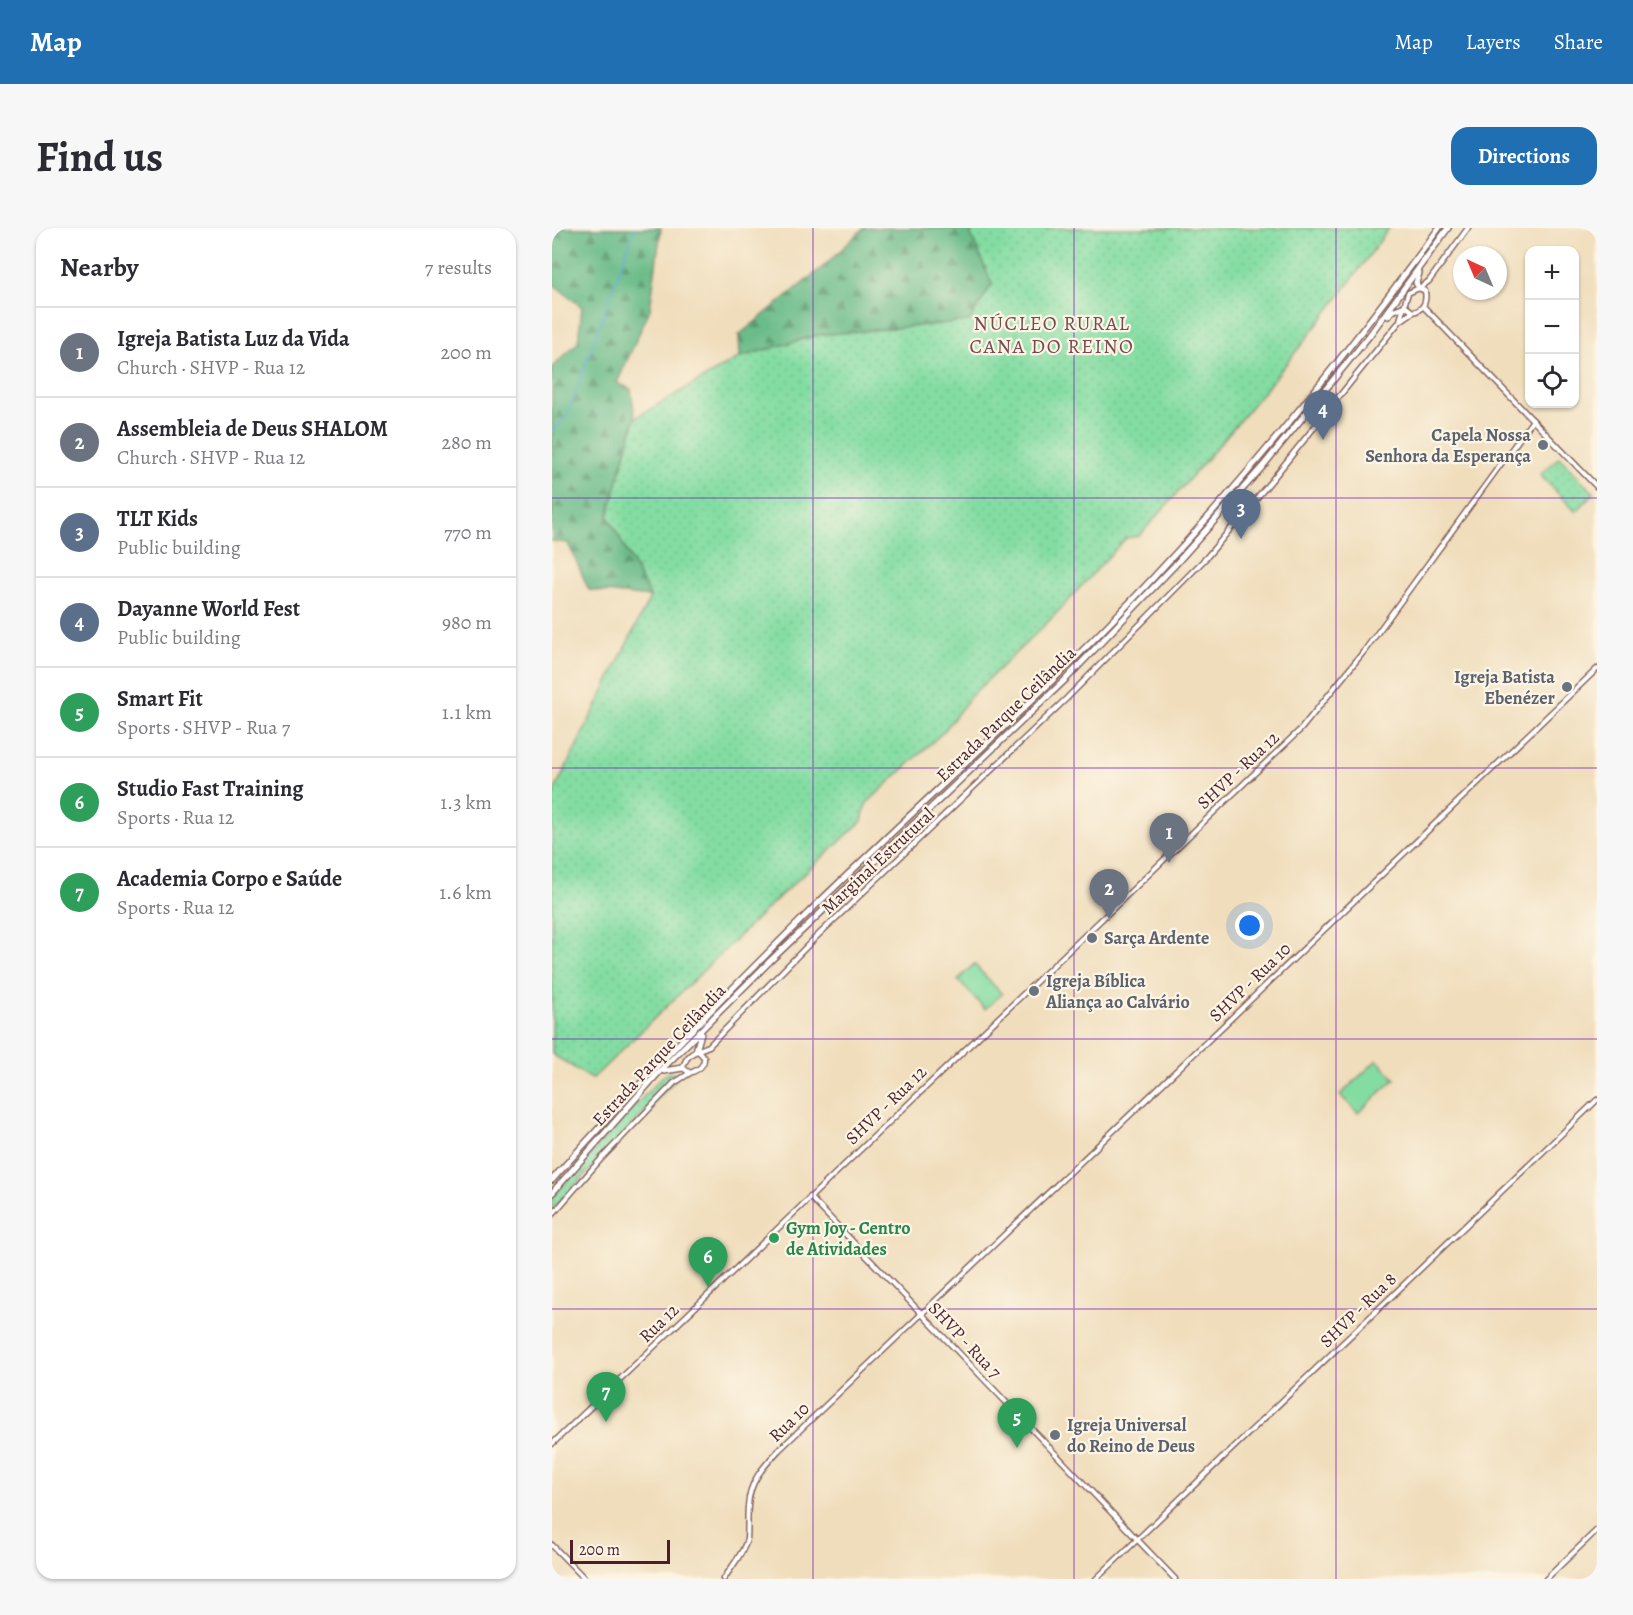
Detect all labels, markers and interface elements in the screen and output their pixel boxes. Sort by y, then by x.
text: Map [30,23,82,61]
text: Map [1394,28,1433,56]
text: Layers [1466,28,1521,56]
text: Share [1554,28,1603,56]
button: Directions [1451,127,1597,185]
text: Find us [36,128,163,185]
north arrow [1453,246,1507,300]
map controls [1525,246,1579,408]
button: + [1525,246,1579,300]
text: Nearby [60,250,139,285]
text: 7 results [425,254,492,281]
button: − [1525,300,1579,354]
district label: NÚCLEO RURAL CANA DO REINO [970,310,1134,360]
text: Igreja Batista Luz da Vida [117,324,350,354]
text: 1 [76,339,83,366]
text: 200 m [441,339,492,366]
text: Church · SHVP - Rua 12 [117,354,305,381]
button: locate [1525,354,1579,408]
pin: 4 [1304,390,1342,440]
text: Assembleia de Deus SHALOM [117,414,388,444]
place label: Capela Nossa Senhora da Esperança [1365,423,1531,468]
text: 2 [75,429,84,456]
text: 280 m [442,429,492,456]
marker: Capela Nossa Senhora da Esperança [1536,438,1550,452]
text: Church · SHVP - Rua 12 [117,444,305,471]
pin: 3 [1222,490,1260,539]
text: TLT Kids [117,504,198,534]
text: 3 [75,519,84,546]
text: 770 m [444,519,492,546]
text: Public building [117,534,241,561]
text: Dayanne World Fest [117,594,300,624]
text: 4 [75,609,84,636]
text: 980 m [442,609,492,636]
text: Public building [117,624,241,651]
street label: Estrada Parque Ceilândia [931,640,1082,787]
place label: Igreja Batista Ebenézer [1454,665,1556,710]
marker: Igreja Batista Ebenézer [1560,680,1574,694]
text: Smart Fit [117,684,203,714]
text: 5 [75,699,84,726]
text: 1.1 km [442,699,492,726]
text: Sports · SHVP - Rua 7 [117,714,290,741]
street label: SHVP - Rua 12 [1192,725,1285,814]
text: Studio Fast Training [117,774,304,804]
text: 6 [75,789,84,816]
text: 1.3 km [440,789,492,816]
street label: Marginal Estrutural [816,802,940,920]
text: Sports · Rua 12 [117,804,234,831]
pin: 1 [1150,814,1188,863]
text: Academia Corpo e Saúde [117,864,342,894]
pin: 2 [1090,870,1128,919]
text: 7 [75,879,84,906]
text: 1.6 km [439,879,492,906]
text: Sports · Rua 12 [117,894,234,921]
your location [1235,911,1264,940]
place label: Sarça Ardente [1104,926,1209,950]
marker: Sarça Ardente [1085,931,1099,945]
street label: SHVP - Rua 10 [1204,937,1296,1027]
place label: Igreja Bíblica Aliança ao Calvário [1045,969,1190,1014]
street label: Estrada Parque Ceilândia [587,978,732,1131]
marker: Igreja Bíblica Aliança ao Calvário [1027,984,1041,998]
street label: SHVP - Rua 12 [840,1060,932,1150]
place label: Gym Joy - Centro de Atividades [786,1216,910,1261]
marker: Gym Joy - Centro de Atividades [767,1231,781,1245]
pin: 6 [688,1238,728,1287]
street label: SHVP - Rua 8 [1314,1267,1402,1353]
street label: SHVP - Rua 7 [923,1296,1007,1384]
street label: Rua 12 [634,1298,685,1348]
pin: 7 [586,1372,626,1422]
street label: Rua 10 [763,1397,815,1447]
pin: 5 [998,1398,1036,1448]
place label: Igreja Universal do Reino de Deus [1067,1413,1195,1458]
marker: Igreja Universal do Reino de Deus [1048,1428,1062,1442]
scale bar [570,1537,670,1564]
text: 200 m [579,1539,620,1561]

